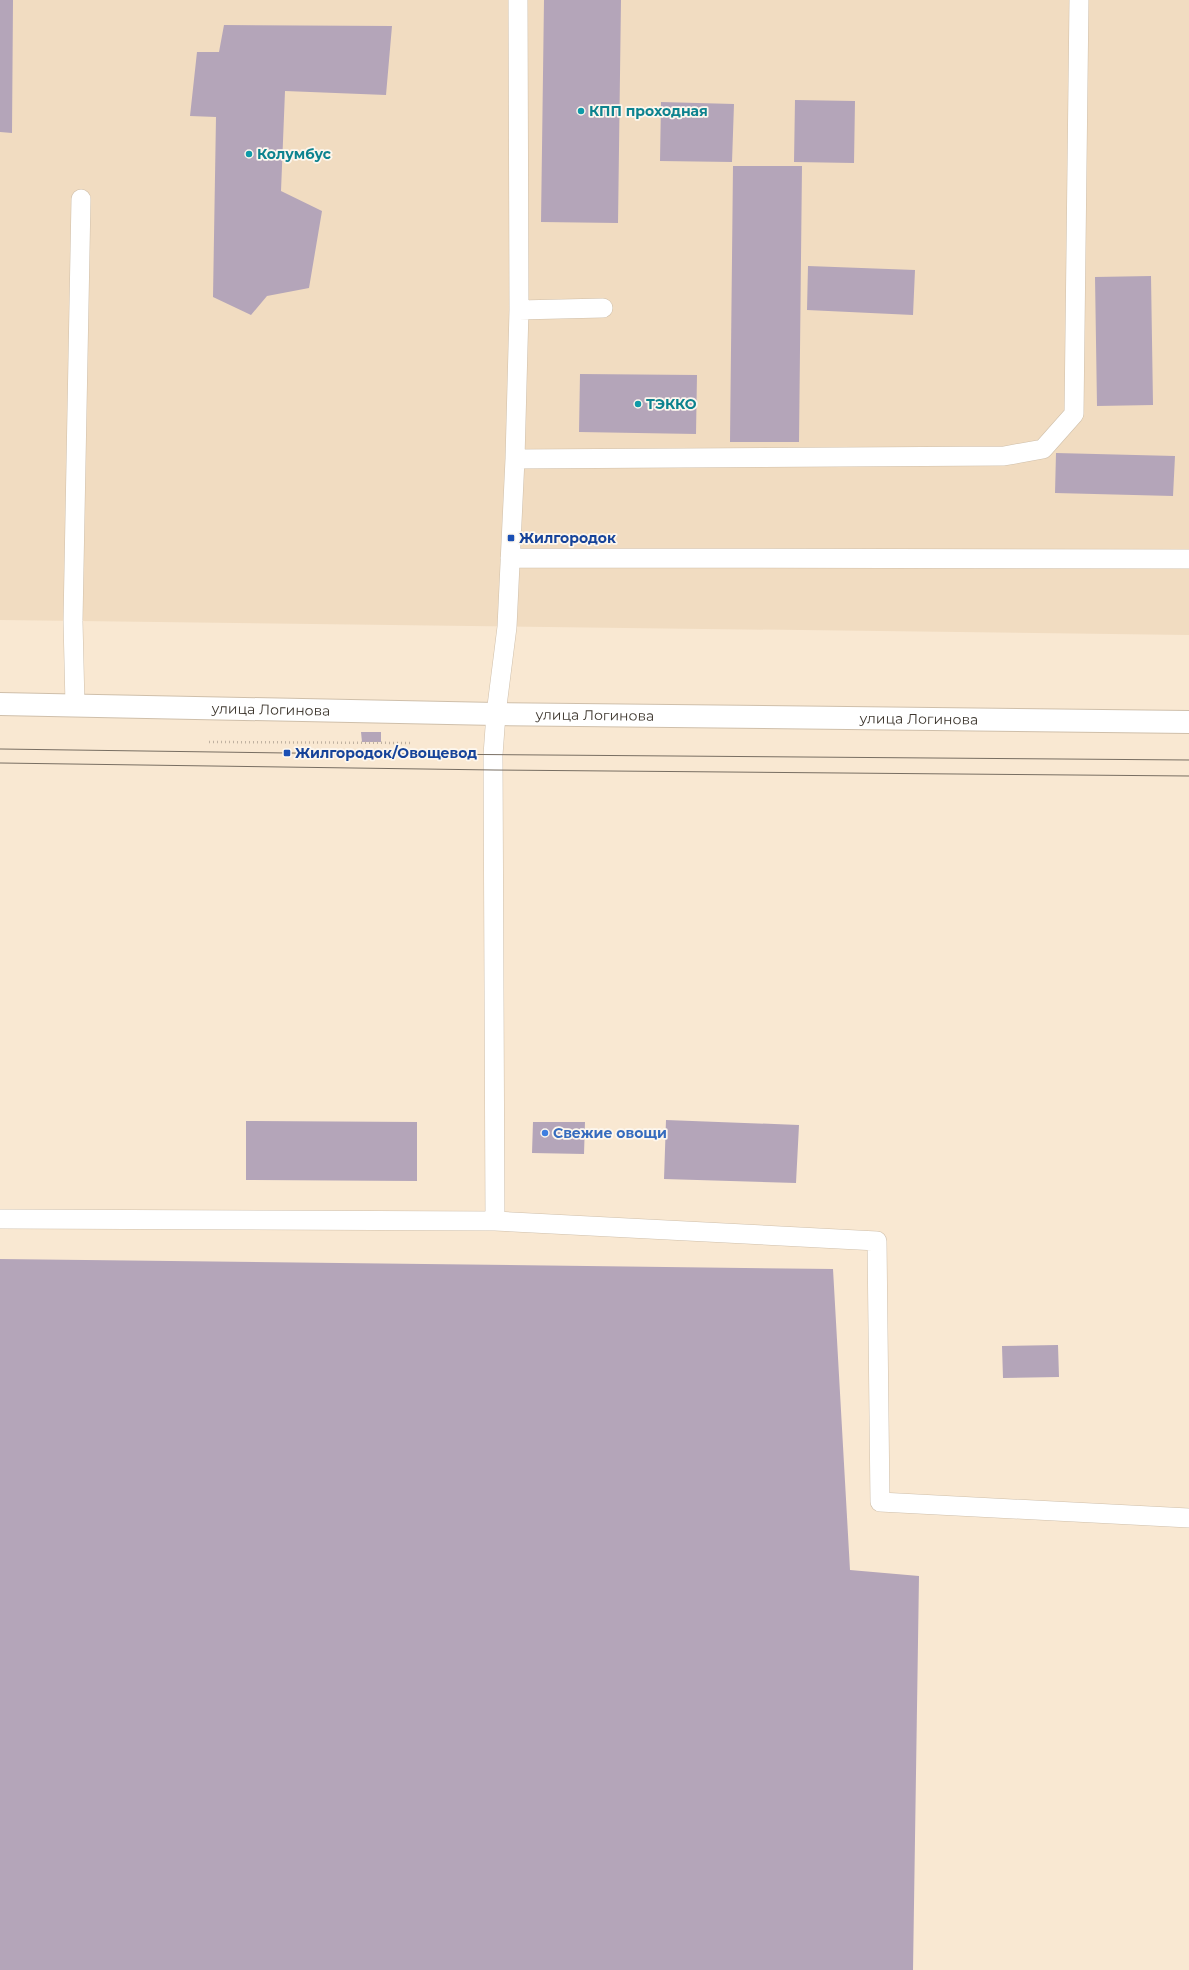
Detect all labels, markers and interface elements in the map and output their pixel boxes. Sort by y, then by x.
place label: КПП проходная [589,102,708,120]
marker: КПП проходная [576,106,586,116]
place label: Колумбус [257,145,332,163]
marker: Колумбус [244,149,254,159]
place label: ТЭККО [646,395,697,413]
marker: ТЭККО [633,399,643,409]
place label: Жилгородок [519,529,616,547]
marker: Жилгородок [506,533,516,543]
street label: улица Логинова [210,699,330,720]
street label: улица Логинова [534,705,654,725]
street label: улица Логинова [858,709,978,729]
place label: Жилгородок/Овощевод [295,744,477,762]
marker: Жилгородок/Овощевод [282,748,292,758]
place label: Свежие овощи [553,1124,667,1142]
marker: Свежие овощи [540,1128,550,1138]

